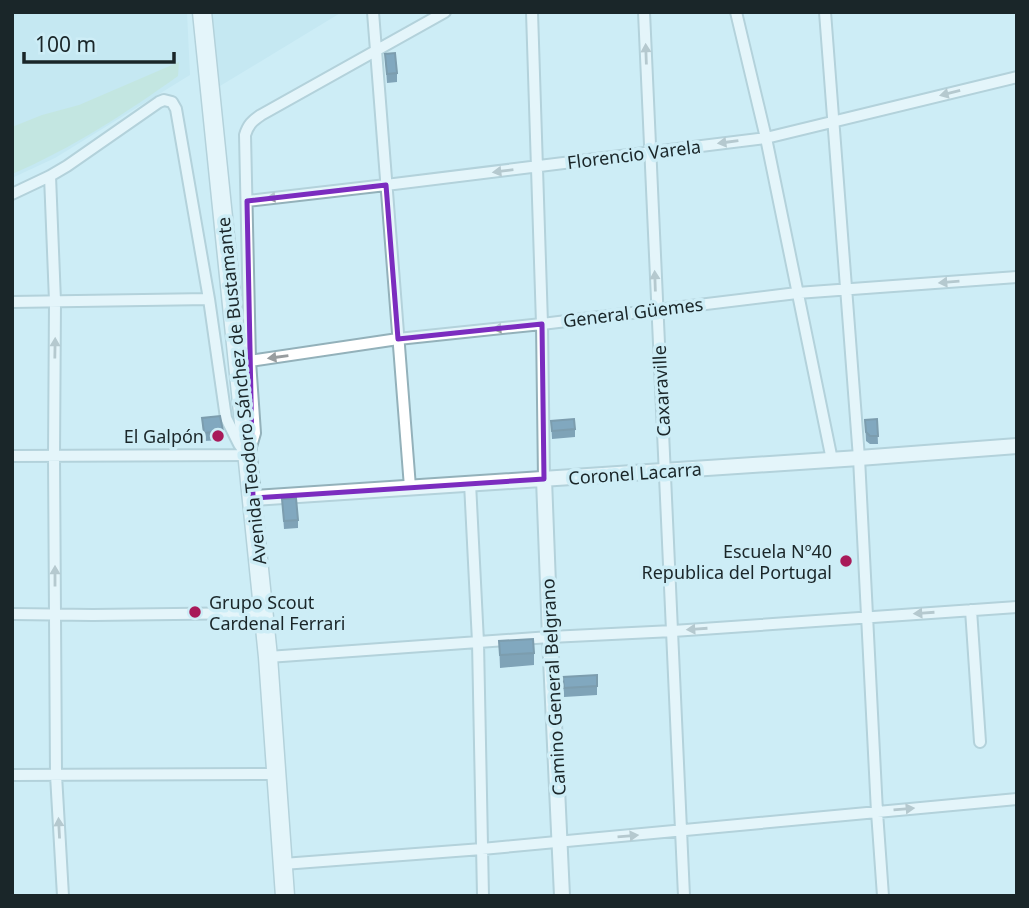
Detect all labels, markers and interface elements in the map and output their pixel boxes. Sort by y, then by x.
scale bar [24,21,175,65]
text: 100 m [35,30,96,58]
one-way arrow [640,42,651,64]
one-way arrow [939,88,961,99]
street label: Florencio Varela [566,134,702,174]
one-way arrow [717,137,739,148]
one-way arrow [492,165,514,176]
one-way arrow [266,192,288,203]
street label: Avenida Teodoro Sánchez de Bustamante [211,216,271,566]
one-way arrow [650,270,661,292]
one-way arrow [938,277,960,288]
street label: General Güemes [562,291,704,333]
one-way arrow [492,323,514,334]
one-way arrow [49,337,61,359]
street label: Caxaraville [647,345,675,437]
one-way arrow [266,351,288,362]
place label: El Galpón [124,424,204,448]
marker: El Galpón [210,428,226,444]
street label: Coronel Lacarra [567,456,703,490]
place label: Escuela Nº40 Republica del Portugal [641,539,832,584]
marker: Escuela Nº40 Republica del Portugal [838,553,854,569]
one-way arrow [49,564,61,586]
street label: Camino General Belgrano [535,578,571,796]
place label: Grupo Scout Cardenal Ferrari [209,590,346,635]
marker: Grupo Scout Cardenal Ferrari [187,604,203,620]
one-way arrow [913,608,935,619]
one-way arrow [686,624,708,635]
one-way arrow [893,804,915,815]
one-way arrow [53,816,64,838]
one-way arrow [618,830,640,841]

